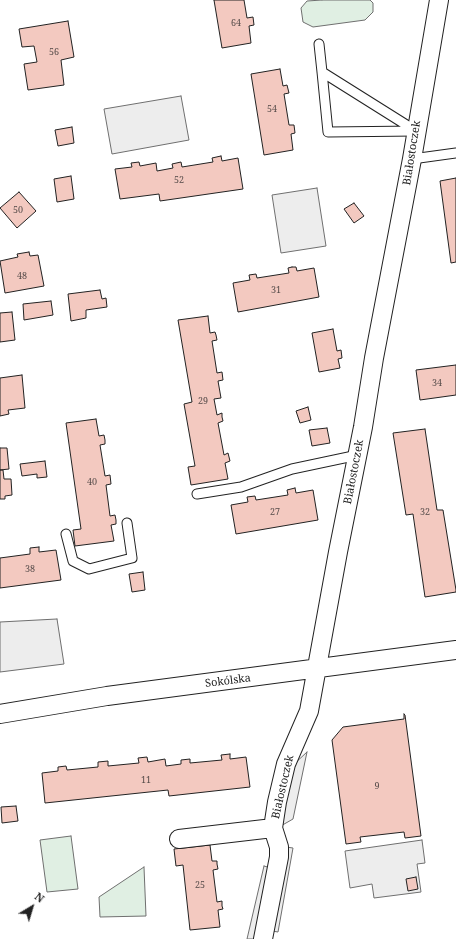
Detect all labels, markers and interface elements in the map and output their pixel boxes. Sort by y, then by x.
house number: 64 [231,18,241,28]
house number: 56 [49,47,59,57]
house number: 54 [267,104,277,114]
street label: Białostoczek [400,120,424,186]
house number: 52 [174,175,184,185]
house number: 50 [13,205,23,215]
house number: 48 [17,271,27,281]
house number: 31 [271,285,281,295]
house number: 34 [432,378,442,388]
house number: 29 [198,396,208,406]
street label: Białostoczek [341,439,367,505]
house number: 40 [87,477,97,487]
house number: 27 [270,507,280,517]
house number: 32 [420,507,430,517]
house number: 38 [25,564,35,574]
street label: Sokólska [204,672,252,690]
street label: Białostoczek [269,754,297,820]
house number: 11 [141,775,151,785]
house number: 9 [374,781,380,791]
house number: 25 [195,880,205,890]
north arrow [12,887,52,927]
text: N [32,889,48,906]

